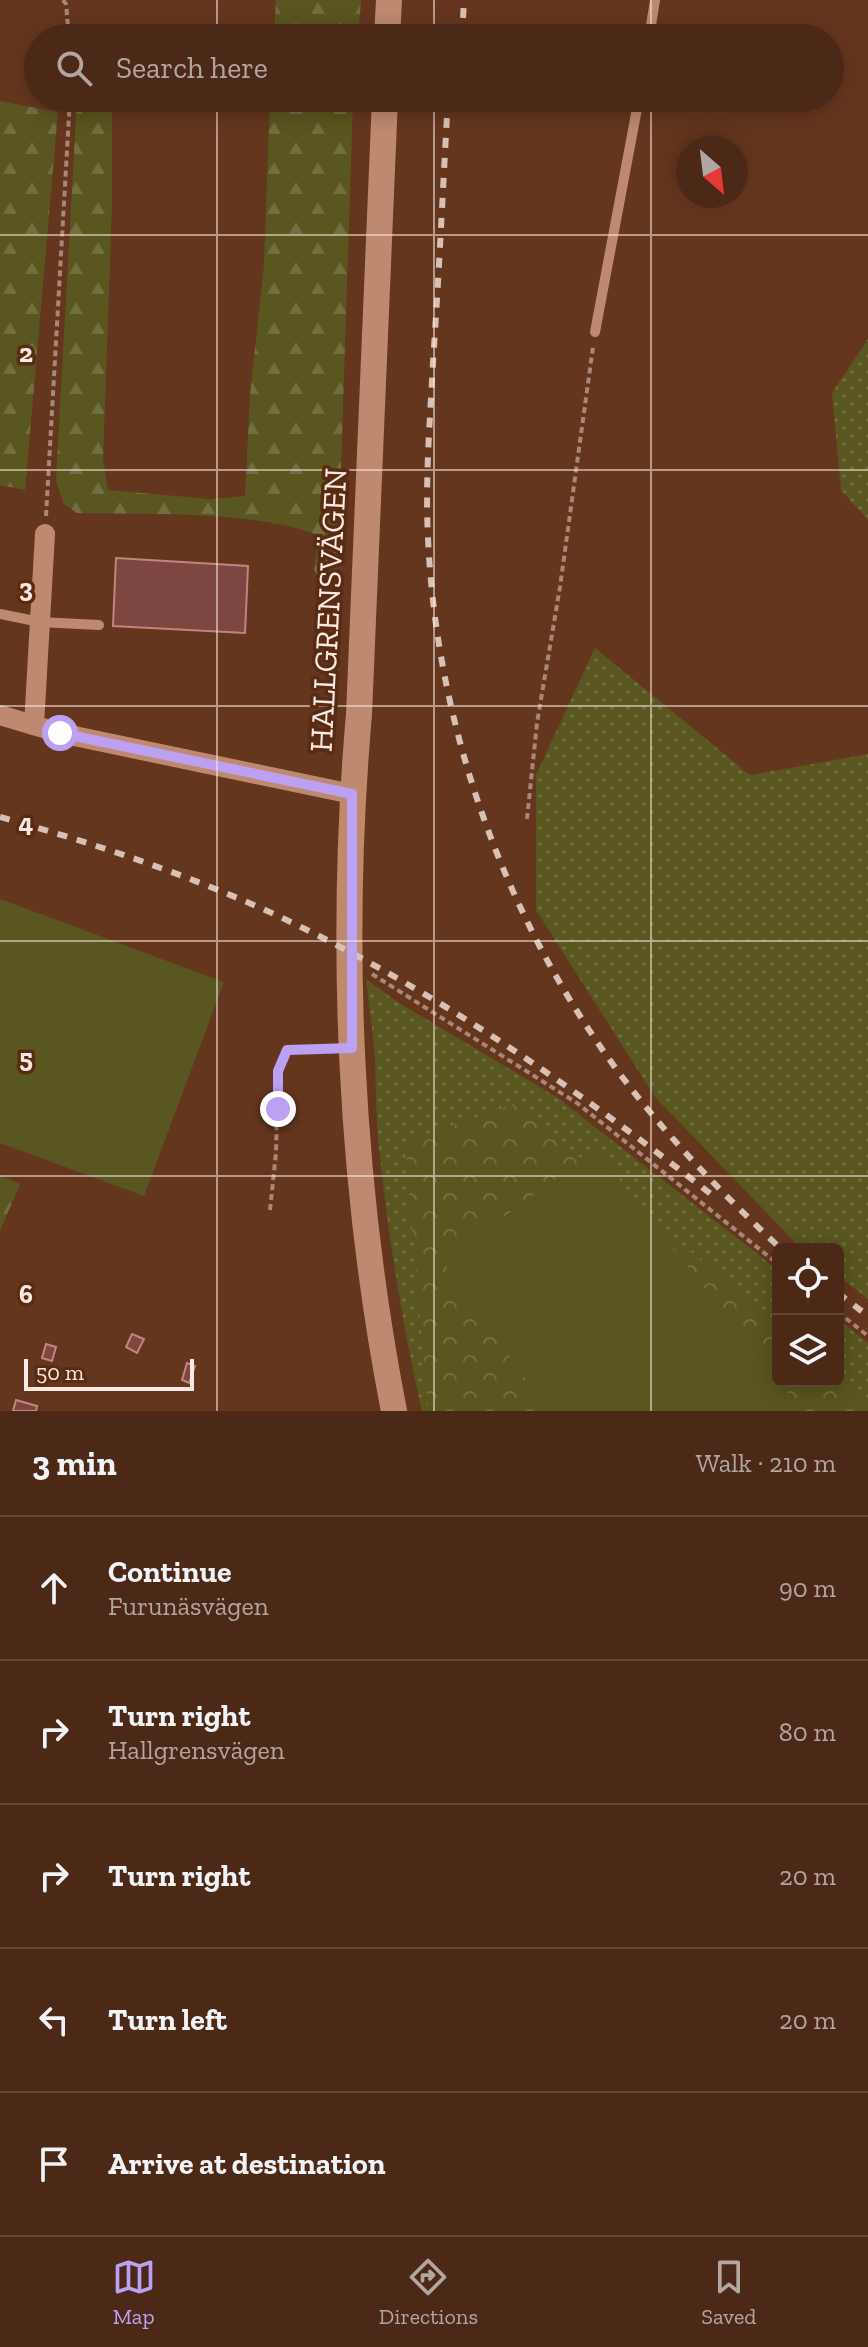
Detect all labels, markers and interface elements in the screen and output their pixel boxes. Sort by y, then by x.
search box [24,24,844,112]
icon: search [52,46,96,90]
text: Search here [116,50,268,86]
north arrow [676,136,748,208]
text: 2 [19,337,33,369]
street label: HALLGRENSVÄGEN [302,467,354,753]
text: 3 [19,572,33,604]
route start [42,715,78,751]
text: 4 [19,807,34,839]
text: 5 [19,1042,33,1074]
route end [260,1091,296,1127]
map controls [772,1243,844,1387]
button: locate [772,1243,844,1315]
text: 6 [19,1278,33,1310]
button: layers [772,1315,844,1387]
scale bar [24,1355,194,1391]
text: 50 m [36,1359,84,1386]
text: 3 min [32,1443,117,1484]
text: Walk · 210 m [696,1447,836,1479]
text: Continue [108,1554,232,1590]
icon: ahead [32,1566,76,1610]
text: 90 m [779,1572,836,1604]
text: Furunäsvägen [108,1590,269,1622]
text: Turn right [108,1698,250,1734]
icon: right [32,1710,76,1754]
text: 80 m [779,1716,836,1748]
text: Hallgrensvägen [108,1734,285,1766]
icon: right [32,1854,76,1898]
text: Turn right [108,1858,250,1894]
text: 20 m [779,1860,836,1892]
icon: left [32,1998,76,2042]
text: Turn left [108,2002,227,2038]
text: 20 m [779,2004,836,2036]
icon: arrive [32,2142,76,2186]
text: Arrive at destination [108,2146,385,2182]
tab: Map [112,2255,156,2330]
tab: Directions [379,2255,478,2330]
tab: Saved [701,2255,756,2330]

